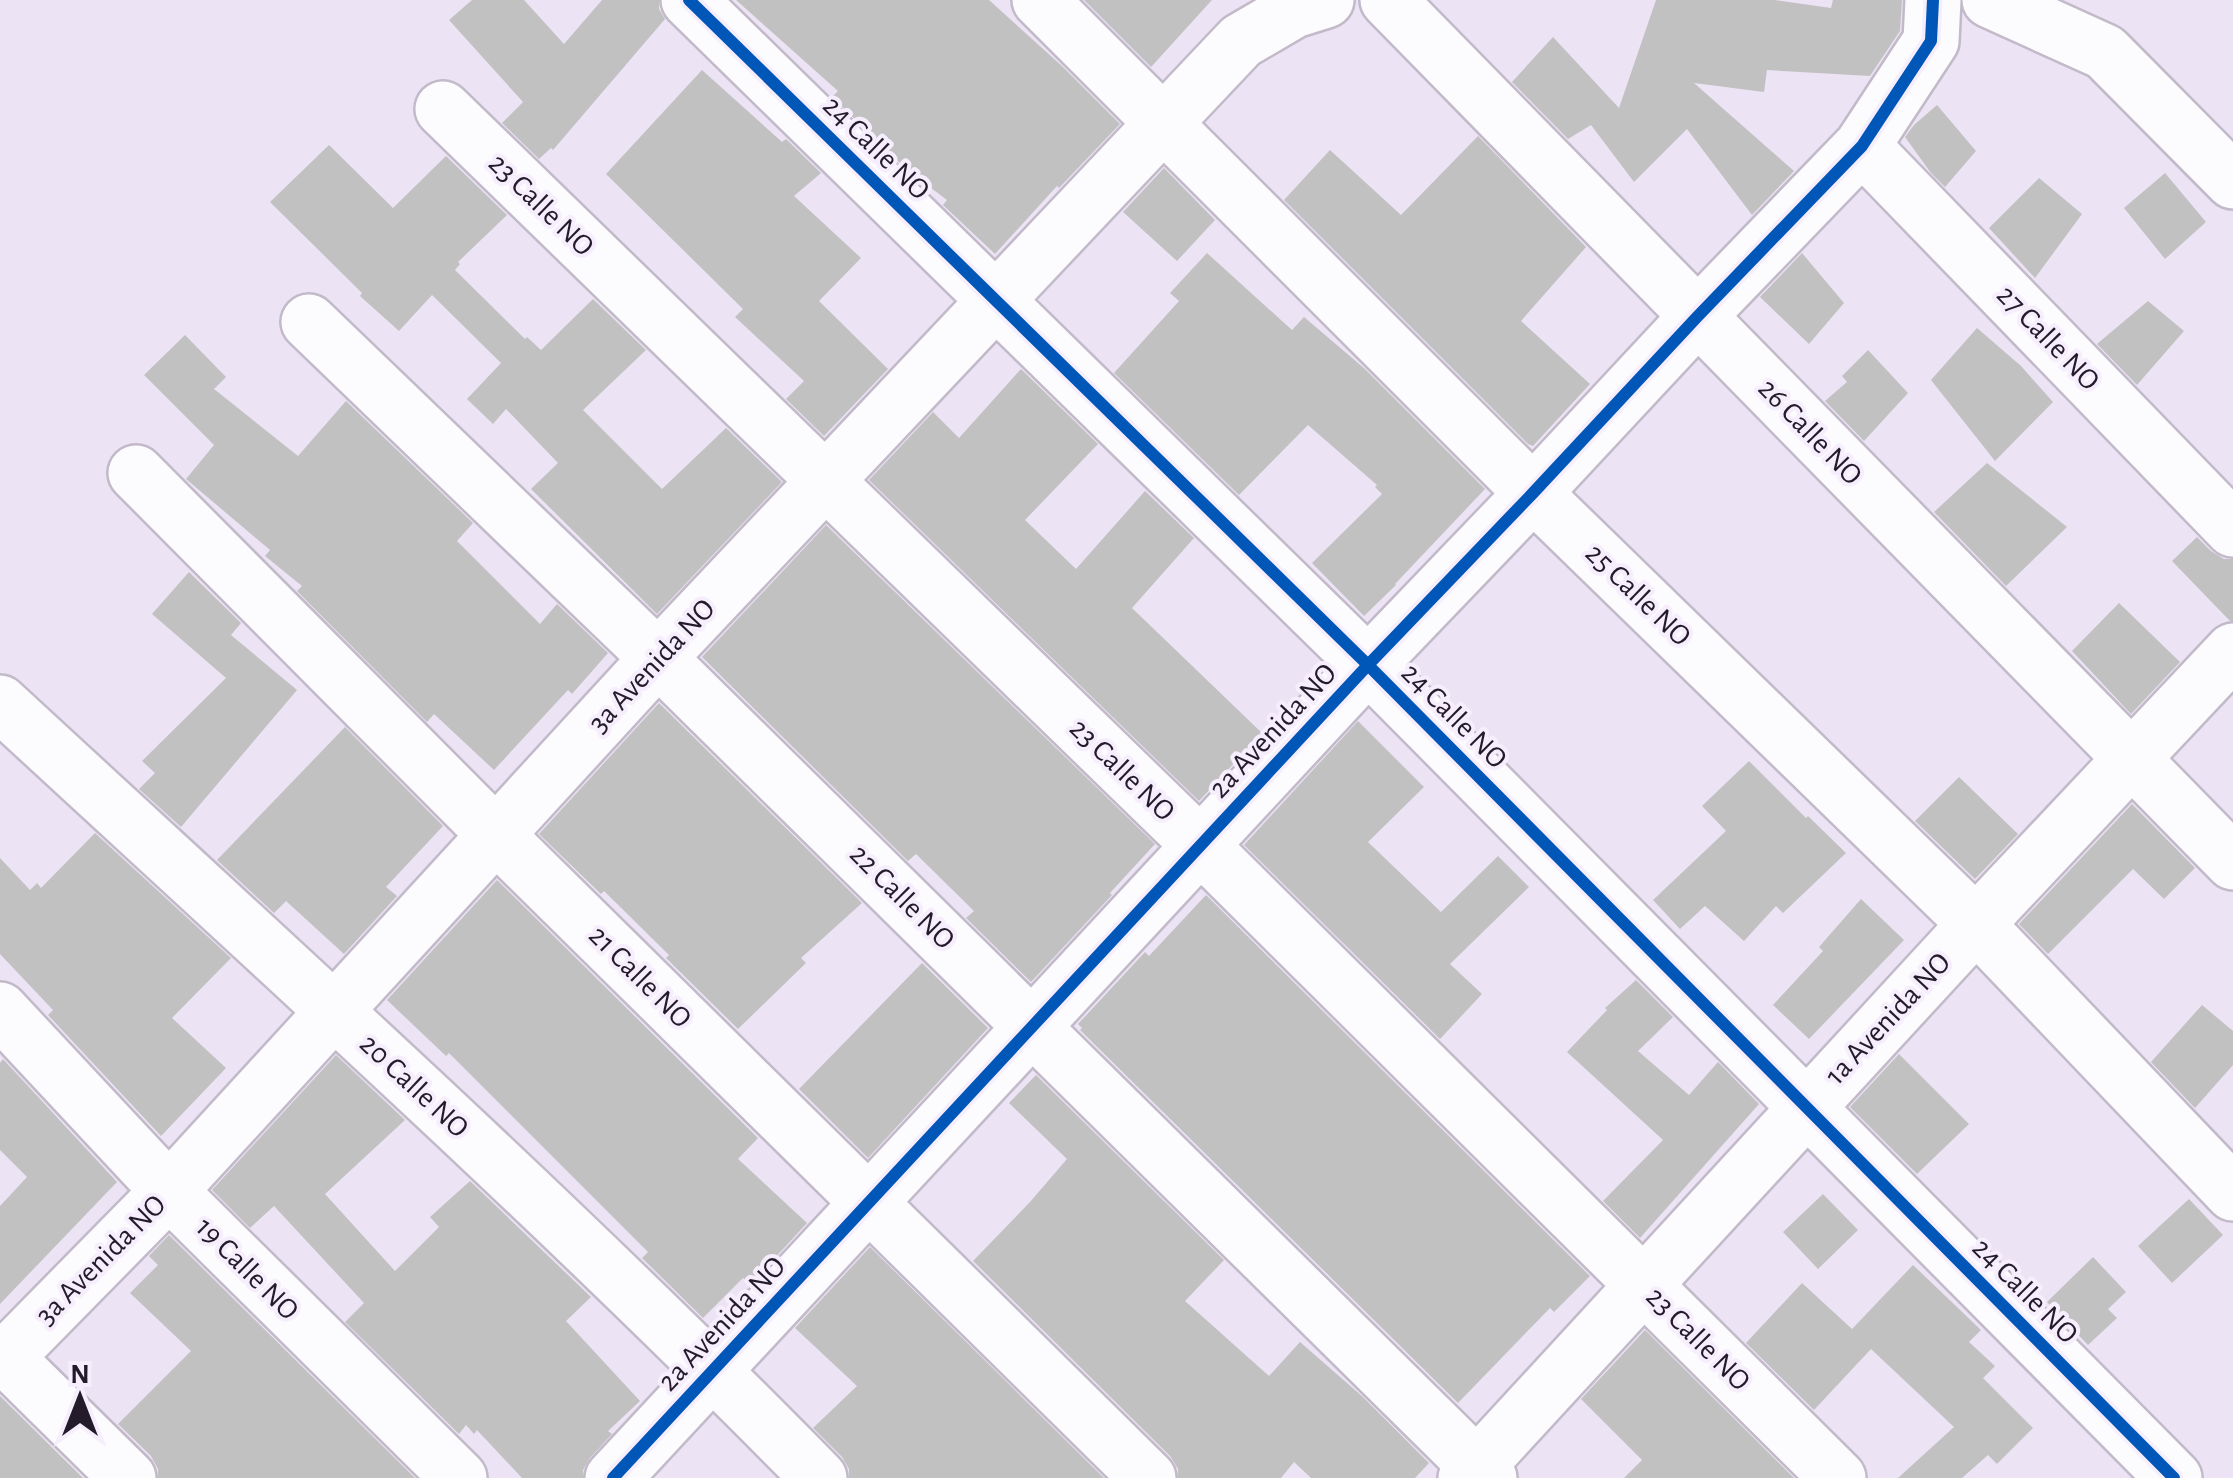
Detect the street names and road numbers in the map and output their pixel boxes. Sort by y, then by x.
street label: 24 Calle NO [817,90,935,206]
street label: 23 Calle NO [483,148,599,262]
street label: 27 Calle NO [1991,280,2105,396]
street label: 26 Calle NO [1752,373,1868,491]
street label: 25 Calle NO [1580,538,1696,652]
street label: 3a Avenida NO [583,594,721,738]
street label: 2a Avenida NO [1204,658,1342,804]
street label: 24 Calle NO [1396,658,1512,774]
street label: 23 Calle NO [1064,713,1180,827]
street label: 22 Calle NO [844,839,960,955]
street label: 21 Calle NO [583,920,697,1034]
street label: 1a Avenida NO [1820,947,1956,1091]
street label: 20 Calle NO [354,1028,474,1144]
street label: 3a Avenida NO [30,1189,172,1331]
street label: 19 Calle NO [190,1212,304,1326]
street label: 24 Calle NO [1967,1233,2083,1349]
street label: 2a Avenida NO [653,1251,791,1397]
street label: 23 Calle NO [1640,1281,1756,1397]

